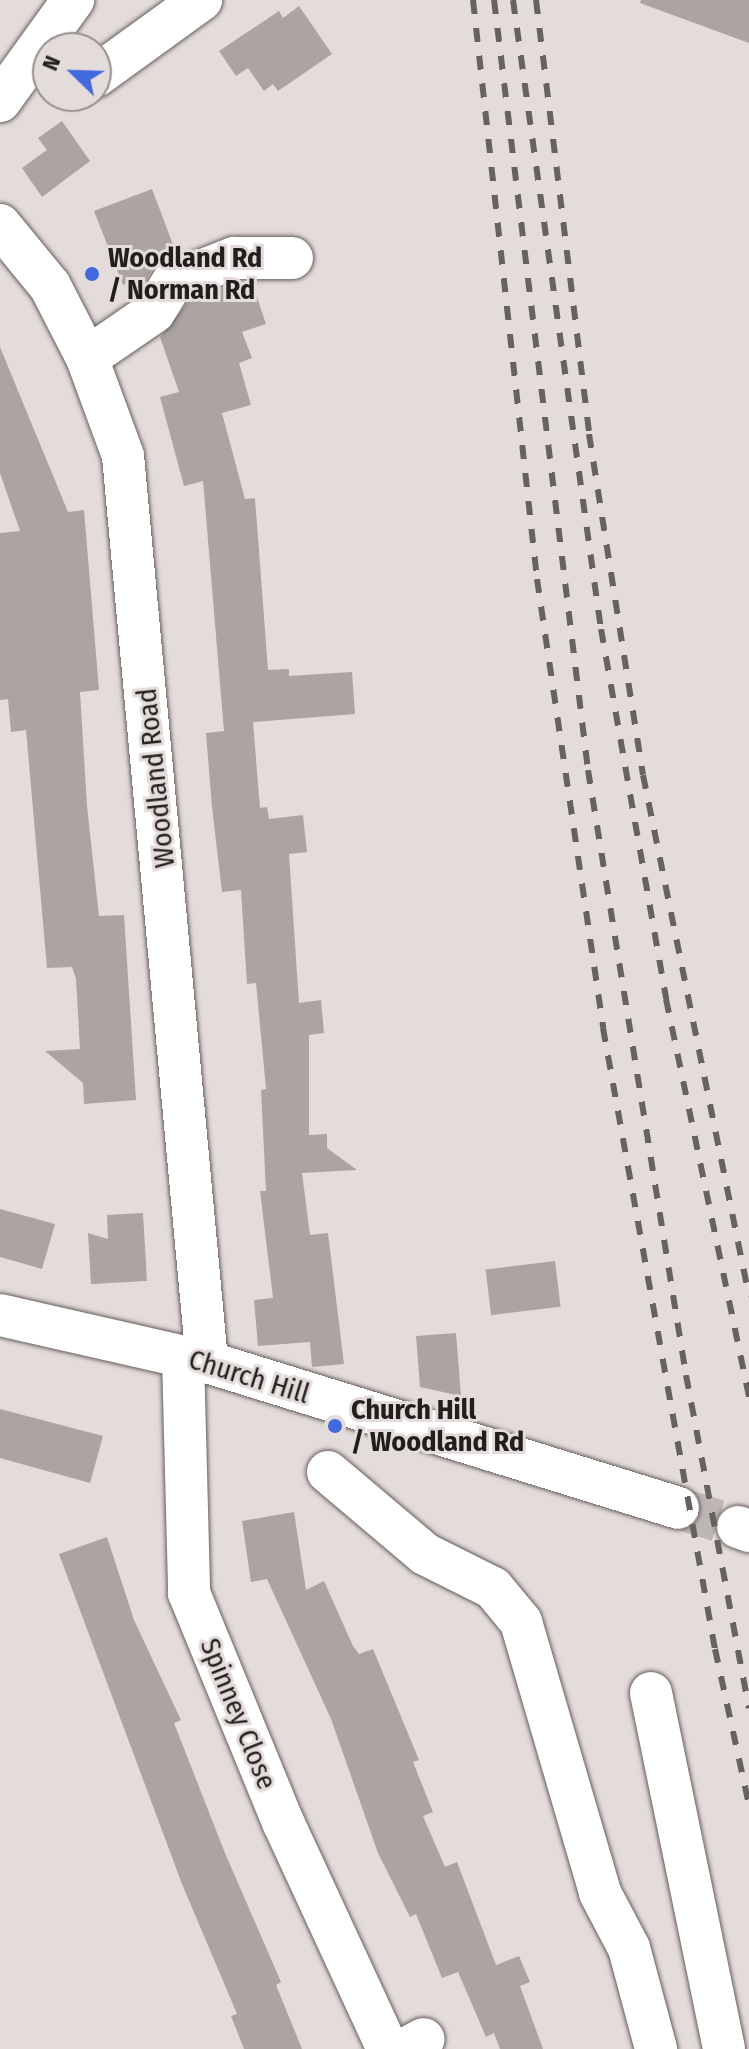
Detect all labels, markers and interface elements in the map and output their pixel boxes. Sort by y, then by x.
north arrow [32,32,112,112]
text: N [36,52,66,75]
place label: Woodland Rd / Norman Rd [108,241,262,307]
marker: Woodland Rd / Norman Rd [83,265,101,283]
street label: Woodland Road [130,686,182,870]
street label: Church Hill [185,1343,313,1411]
place label: Church Hill / Woodland Rd [351,1393,524,1459]
marker: Church Hill / Woodland Rd [326,1417,344,1435]
street label: Spinney Close [192,1634,284,1794]

